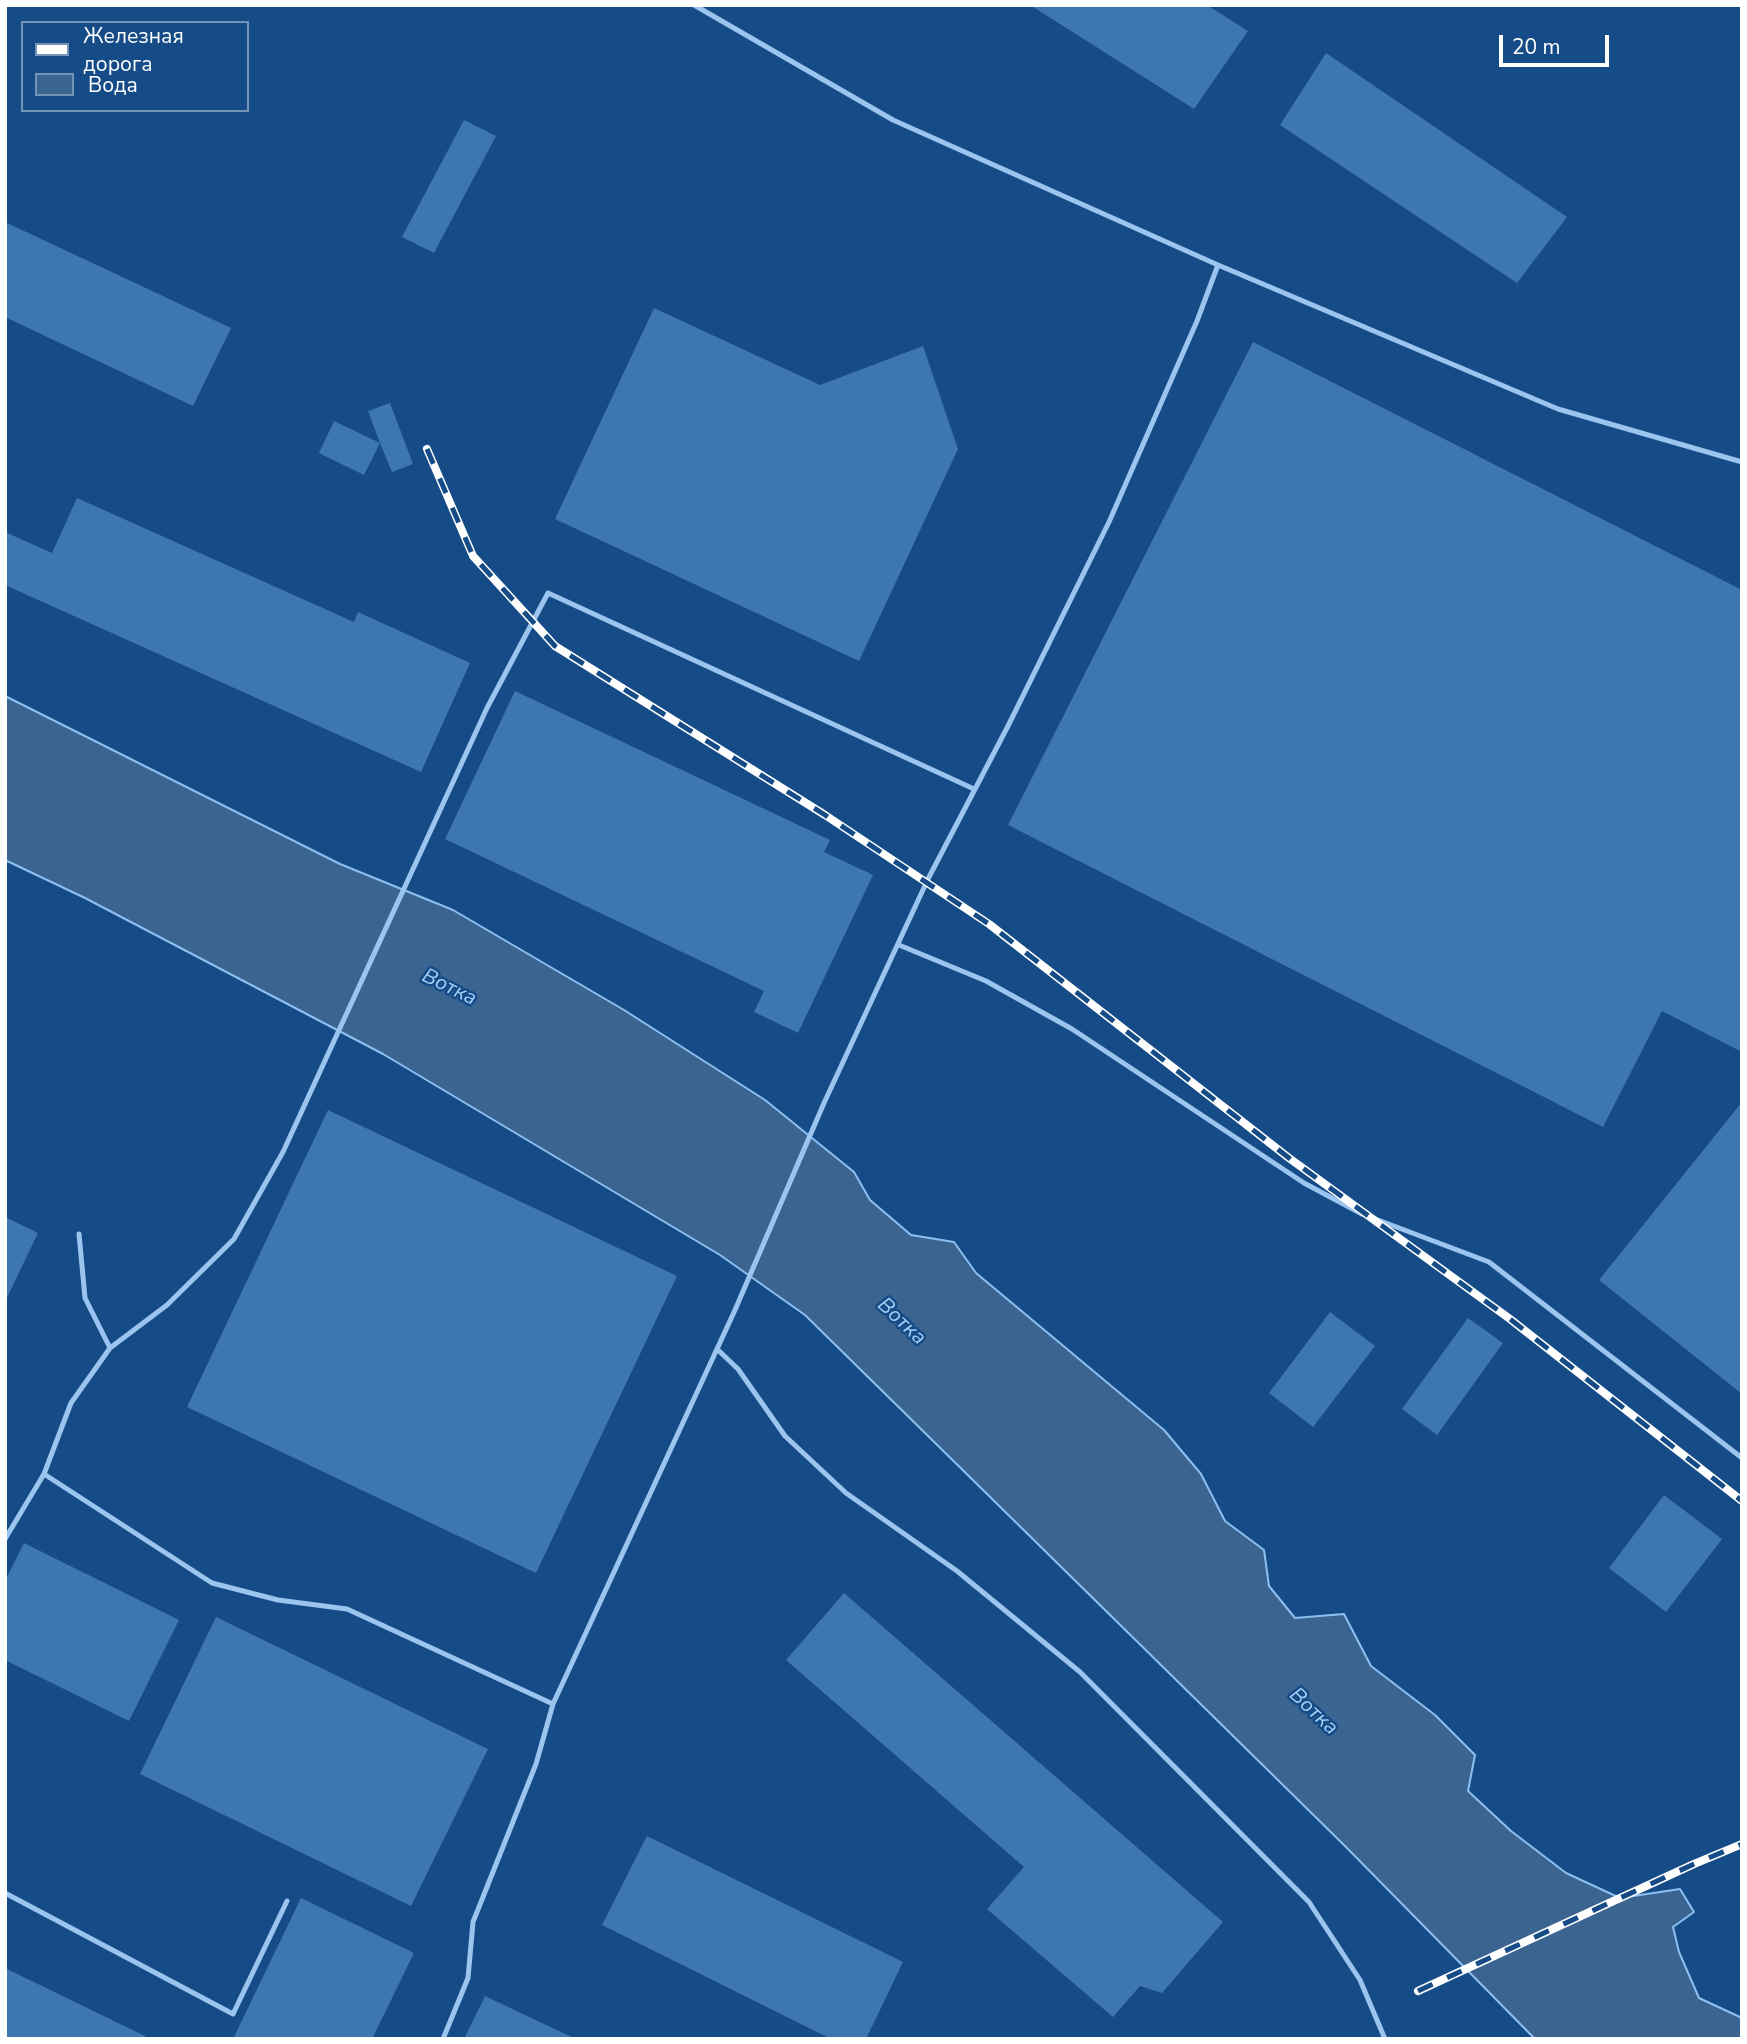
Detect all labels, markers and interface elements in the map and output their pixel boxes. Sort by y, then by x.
legend [21,21,248,112]
scale bar [1502,21,1612,65]
text: Железная дорога [83,22,184,78]
text: 20 m [1512,33,1561,61]
text: Вода [88,71,138,99]
water label: Вотка [418,964,480,1012]
water label: Вотка [871,1293,931,1351]
water label: Вотка [1283,1683,1343,1741]

